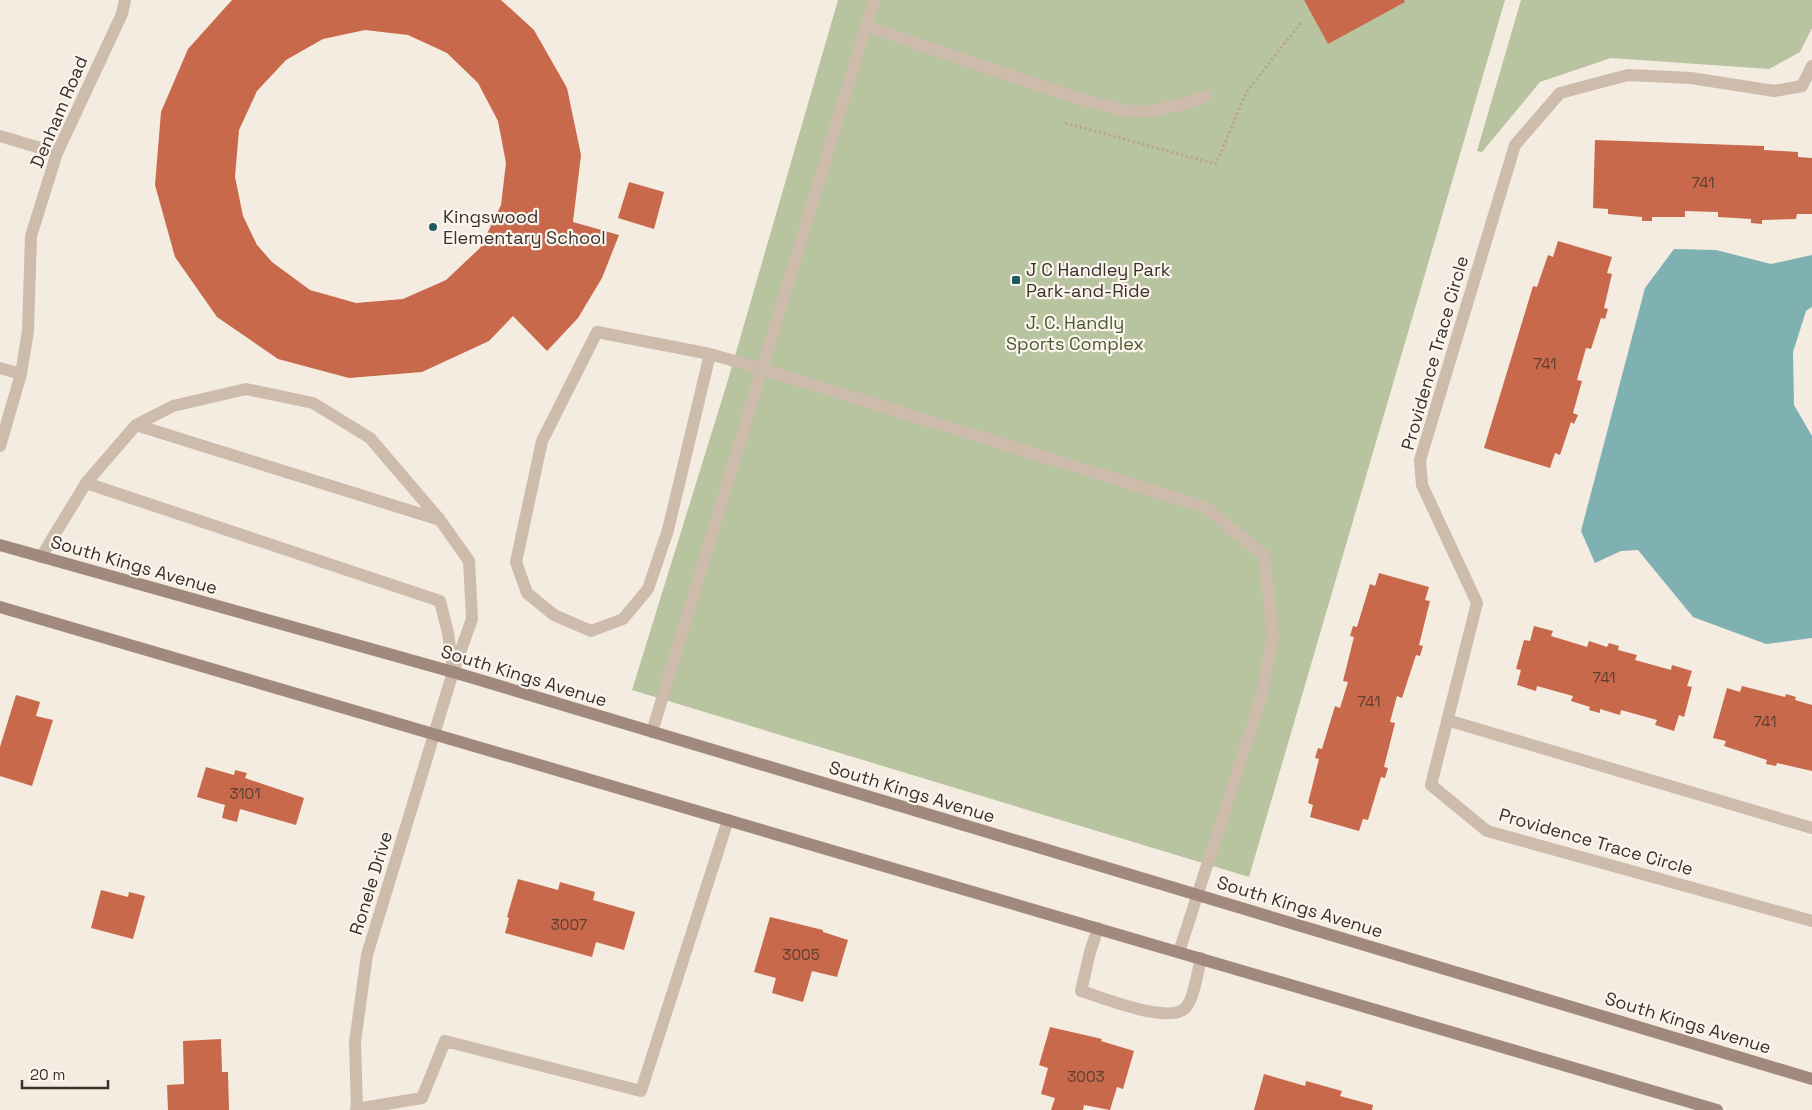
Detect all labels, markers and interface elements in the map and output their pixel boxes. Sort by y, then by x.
street label: Denham Road [25,52,92,171]
house number: 741 [1692,173,1714,192]
place label: Kingswood Elementary School [443,205,606,249]
marker: Kingswood Elementary School [427,221,439,233]
street label: Providence Trace Circle [1396,253,1473,453]
place label: J C Handley Park Park-and-Ride [1026,258,1171,302]
marker: J C Handley Park Park-and-Ride [1010,274,1022,286]
park label: J. C. Handly Sports Complex [1006,311,1144,355]
house number: 741 [1534,354,1556,373]
street label: South Kings Avenue [48,530,220,599]
street label: South Kings Avenue [438,639,610,712]
house number: 741 [1593,668,1615,687]
house number: 741 [1358,692,1380,711]
house number: 741 [1754,712,1776,731]
street label: South Kings Avenue [826,755,998,828]
house number: 3101 [230,784,261,803]
street label: Providence Trace Circle [1496,803,1696,880]
street label: Ronele Drive [344,828,397,937]
street label: South Kings Avenue [1214,870,1386,943]
house number: 3007 [551,915,587,934]
house number: 3005 [782,945,820,964]
street label: South Kings Avenue [1602,986,1774,1059]
scale bar [22,1058,109,1090]
text: 20 m [30,1065,65,1084]
house number: 3003 [1067,1067,1105,1086]

